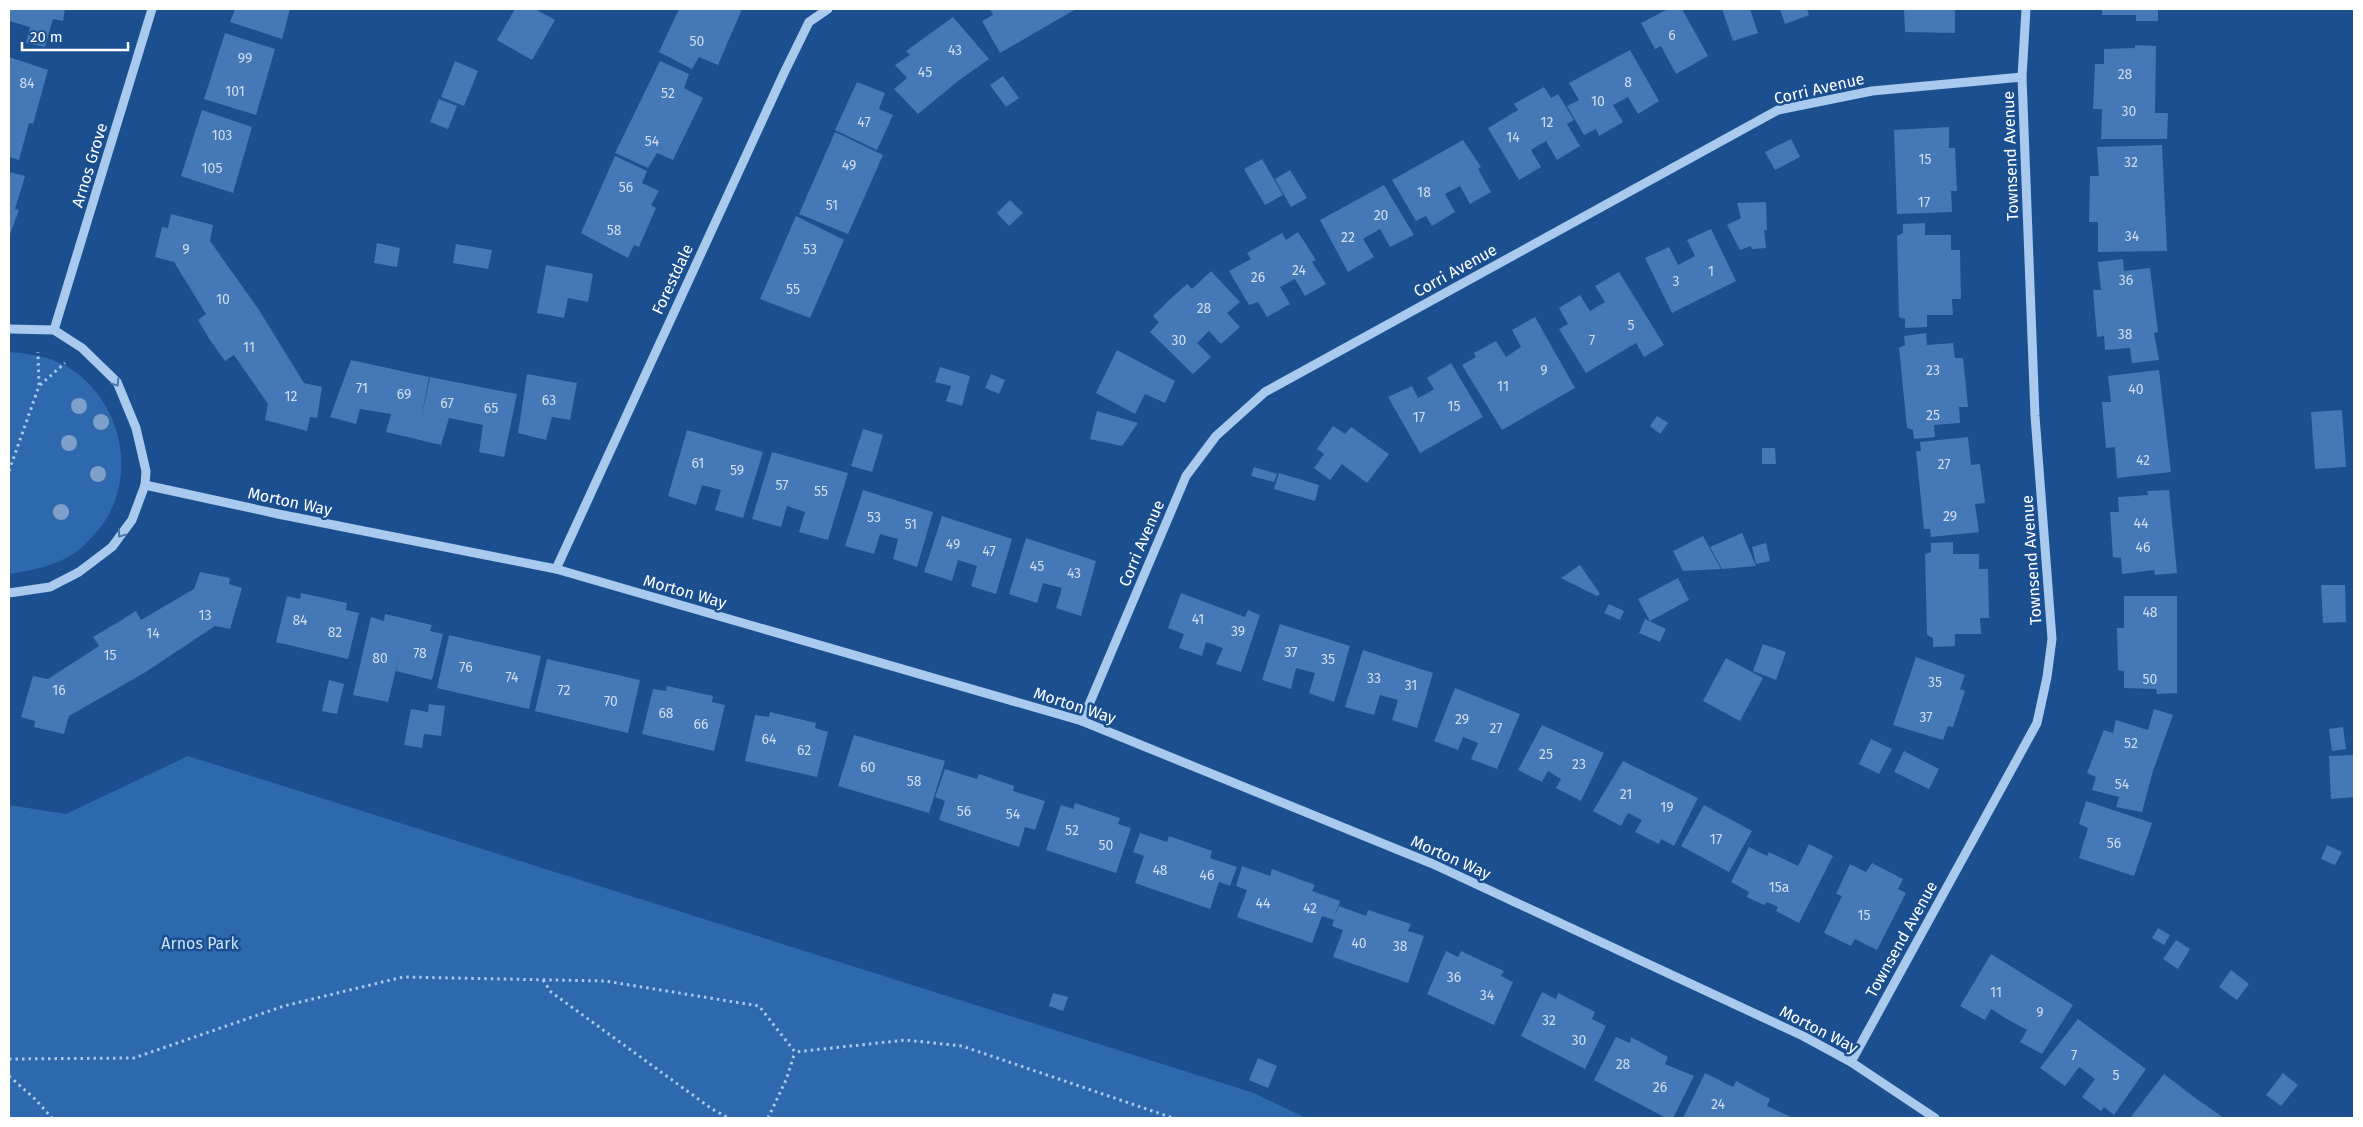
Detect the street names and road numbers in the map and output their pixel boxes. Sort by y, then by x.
street label: Corri Avenue [1772,69,1866,108]
street label: Townsend Avenue [1999,91,2022,221]
street label: Arnos Grove [68,121,111,210]
street label: Corri Avenue [1410,240,1500,301]
street label: Forestdale [648,241,697,317]
street label: Morton Way [246,483,334,520]
street label: Townsend Avenue [2017,494,2046,626]
street label: Corri Avenue [1115,497,1168,589]
street label: Morton Way [641,571,729,612]
street label: Morton Way [1031,683,1119,728]
street label: Morton Way [1408,831,1494,884]
street label: Townsend Avenue [1862,878,1941,1001]
street label: Morton Way [1776,1002,1861,1057]

